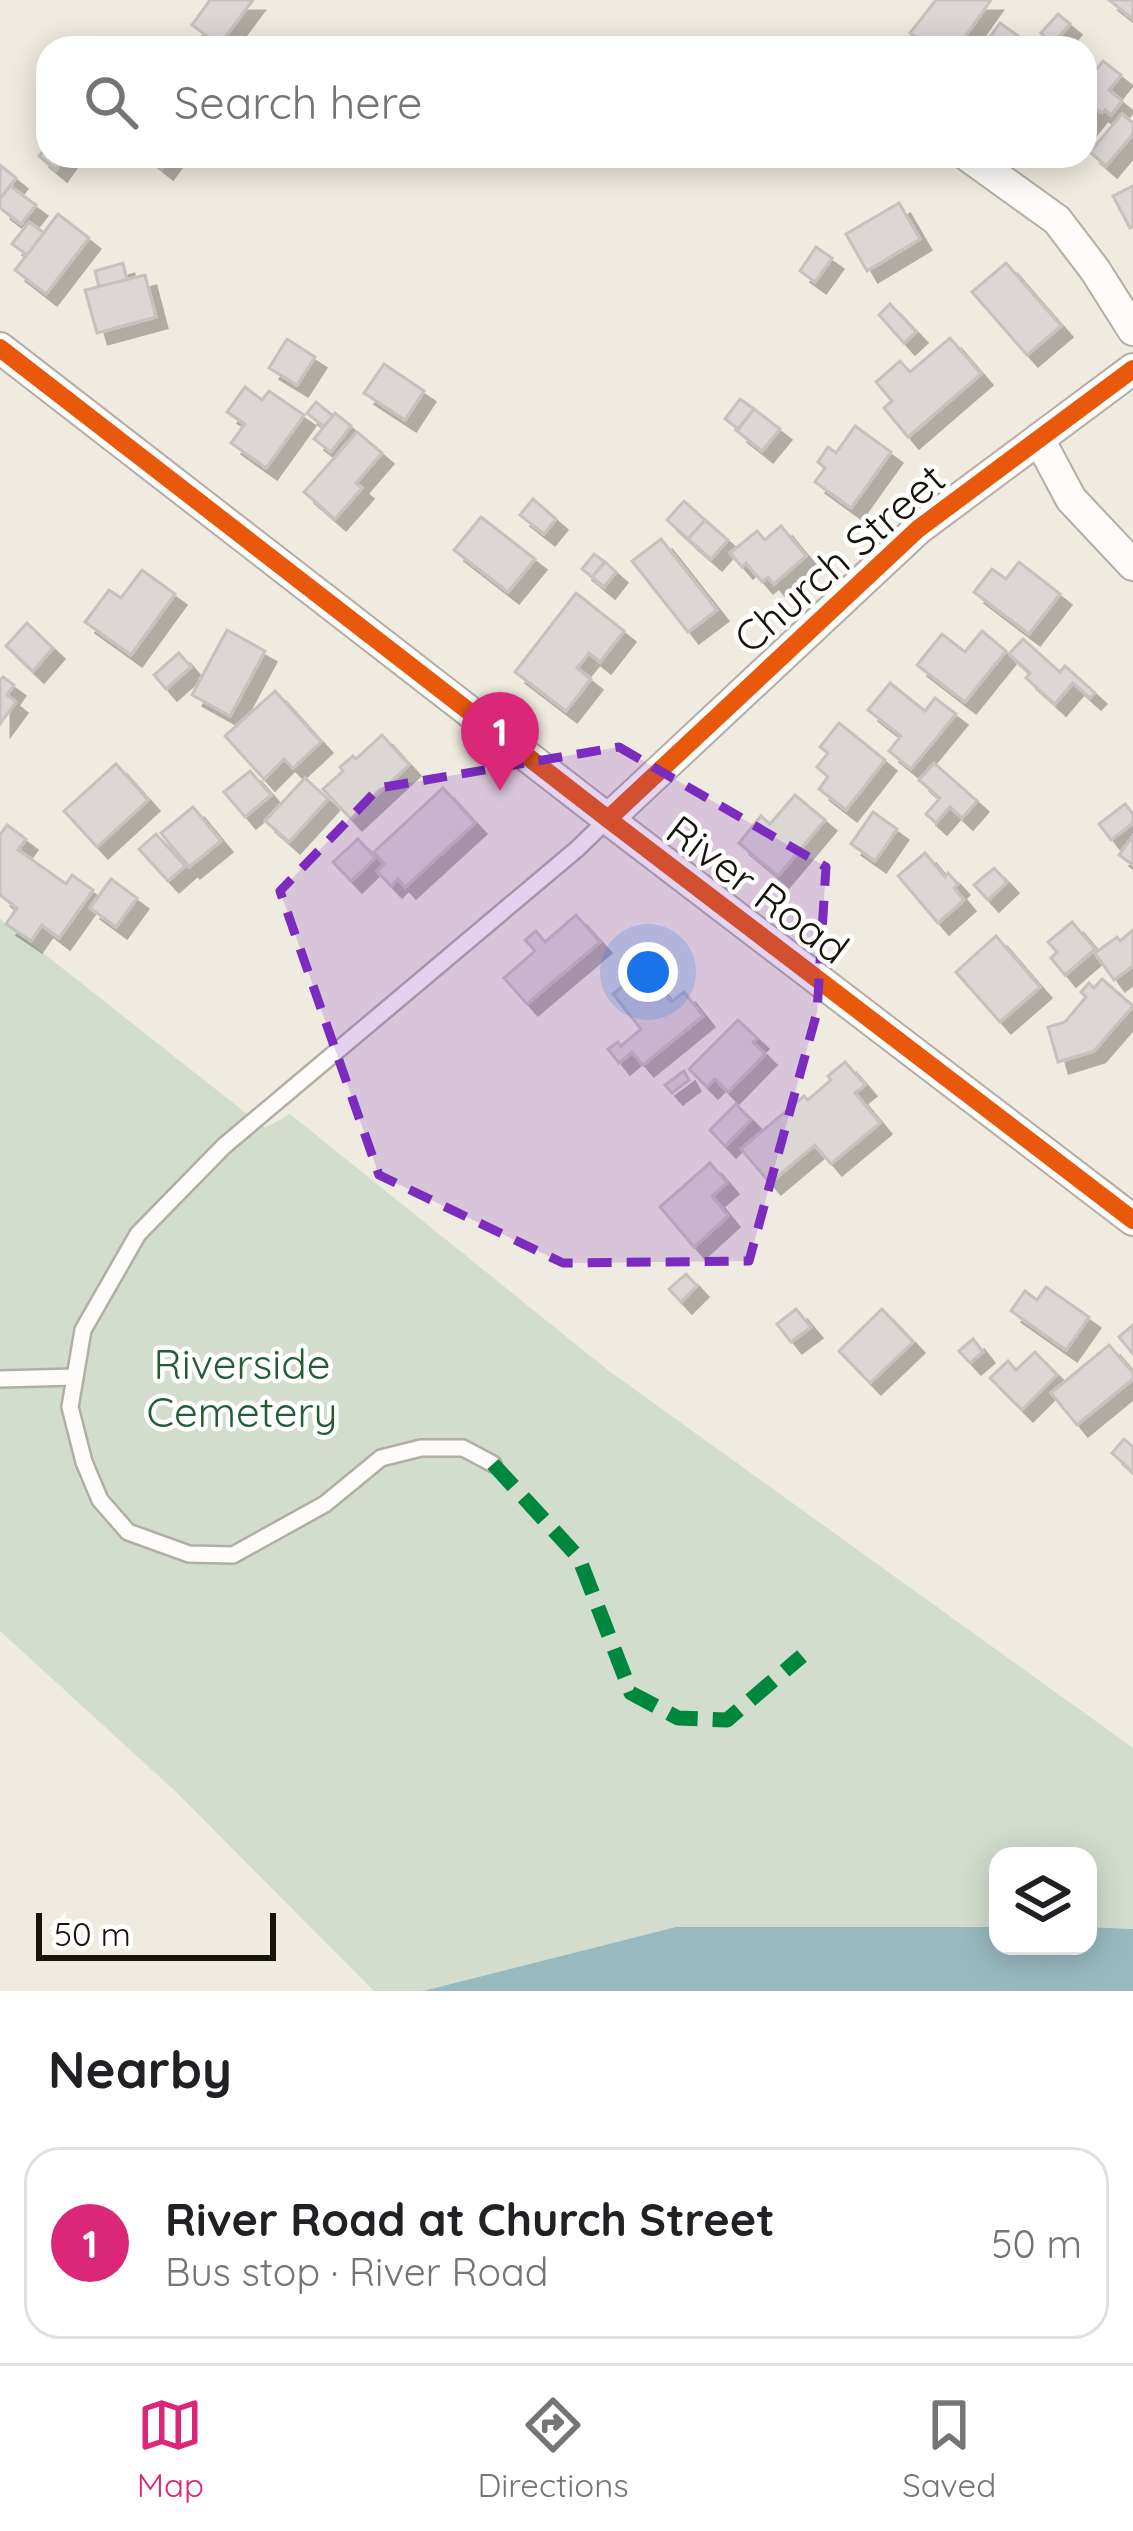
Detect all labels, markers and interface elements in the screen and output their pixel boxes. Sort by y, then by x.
search box [36,36,1097,168]
icon: search [78,69,144,135]
text: Search here [174,74,422,130]
street label: Church Street [723,452,955,664]
pin: 1 [461,692,539,791]
street label: River Road [656,803,860,975]
your location [618,942,678,1002]
park label: Riverside Cemetery [147,1337,337,1438]
map controls [989,1847,1097,1955]
button: layers [989,1847,1097,1955]
scale bar [36,1907,276,1960]
text: 50 m [54,1913,131,1954]
text: Nearby [48,2037,232,2101]
text: River Road at Church Street [165,2191,775,2247]
text: 1 [82,2219,98,2268]
text: 50 m [991,2219,1082,2268]
text: Bus stop · River Road [165,2247,548,2296]
tab: Map [137,2392,204,2505]
tab: Directions [477,2392,629,2505]
tab: Saved [902,2392,996,2505]

